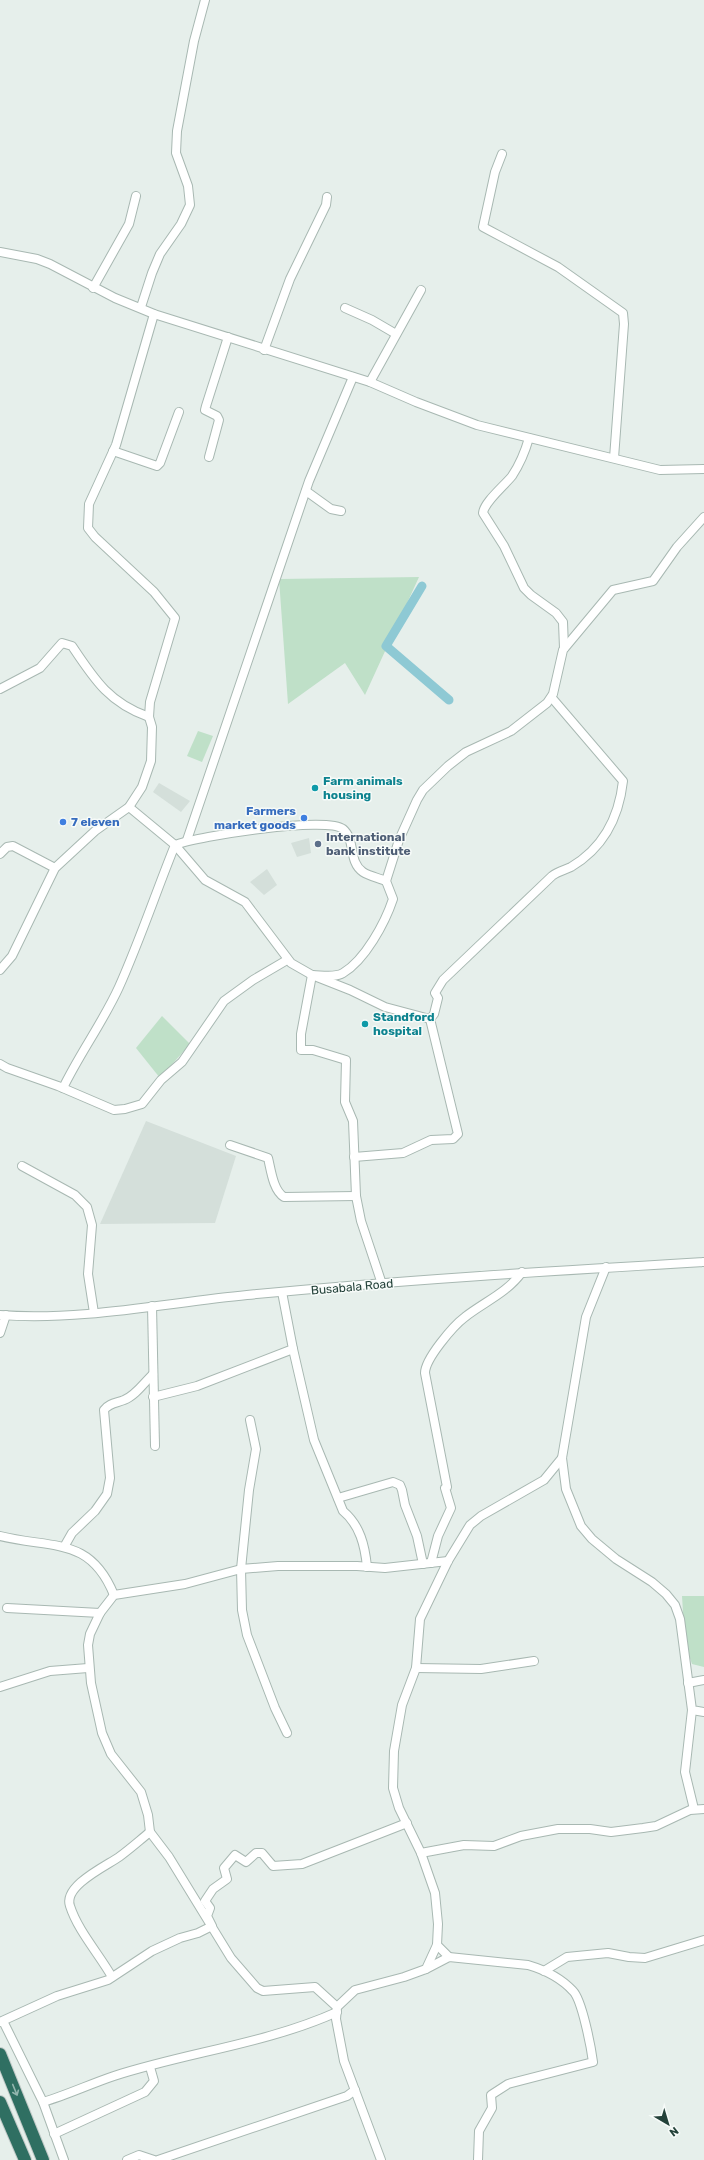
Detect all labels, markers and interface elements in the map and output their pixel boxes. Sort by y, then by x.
place label: Farm animals housing [323,774,403,802]
marker: Farm animals housing [310,783,320,793]
place label: Farmers market goods [214,804,296,832]
marker: Farmers market goods [299,813,309,823]
place label: 7 eleven [71,815,120,829]
marker: 7 eleven [58,817,68,827]
place label: International bank institute [326,830,411,858]
marker: International bank institute [313,839,323,849]
place label: Standford hospital [373,1010,434,1038]
marker: Standford hospital [360,1019,370,1029]
street label: Busabala Road [310,1276,394,1298]
one-way arrow [12,2083,20,2095]
north arrow [648,2104,688,2144]
text: N [667,2124,681,2139]

